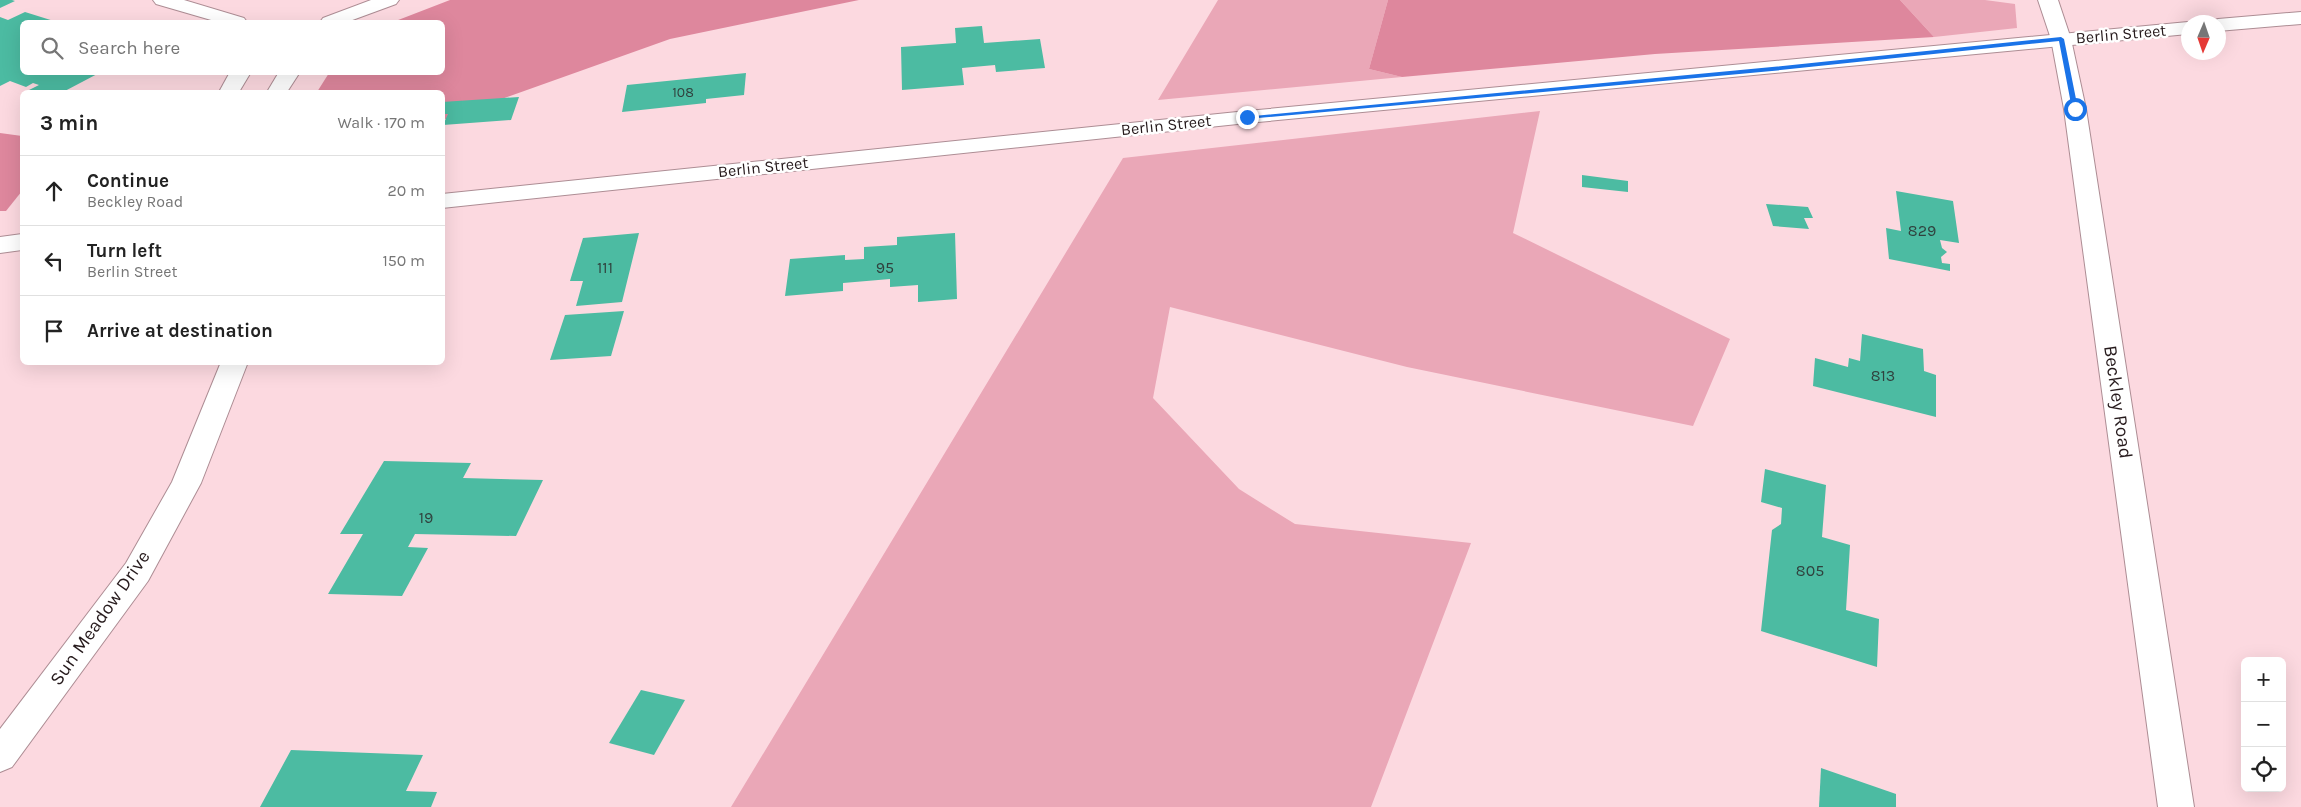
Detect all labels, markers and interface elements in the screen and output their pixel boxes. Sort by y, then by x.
north arrow [2181,15,2226,60]
search box [20,20,445,75]
street label: Berlin Street [2075,21,2167,47]
icon: search [38,34,66,62]
text: Search here [78,37,180,59]
house number: 108 [672,84,694,101]
route start [2064,98,2087,121]
route end [1236,106,1259,129]
text: 3 min [40,111,98,135]
street label: Berlin Street [1120,111,1212,139]
text: Walk · 170 m [337,113,425,132]
street label: Berlin Street [717,153,809,181]
text: Continue [87,170,169,192]
icon: ahead [40,177,68,205]
text: 20 m [387,181,425,200]
text: Beckley Road [87,192,183,211]
house number: 829 [1908,221,1936,240]
text: Turn left [87,240,162,262]
icon: left [40,247,68,275]
text: 150 m [382,251,425,270]
house number: 111 [597,258,613,277]
house number: 95 [876,258,894,277]
text: Berlin Street [87,262,178,281]
icon: arrive [40,317,68,345]
text: Arrive at destination [87,320,273,342]
street label: Beckley Road [2099,344,2137,460]
house number: 813 [1871,366,1895,385]
house number: 19 [419,508,433,527]
street label: Sun Meadow Drive [45,546,155,690]
house number: 805 [1796,561,1824,580]
map controls [2241,657,2286,792]
button: + [2241,657,2286,702]
button: − [2241,702,2286,747]
button: locate [2241,747,2286,792]

